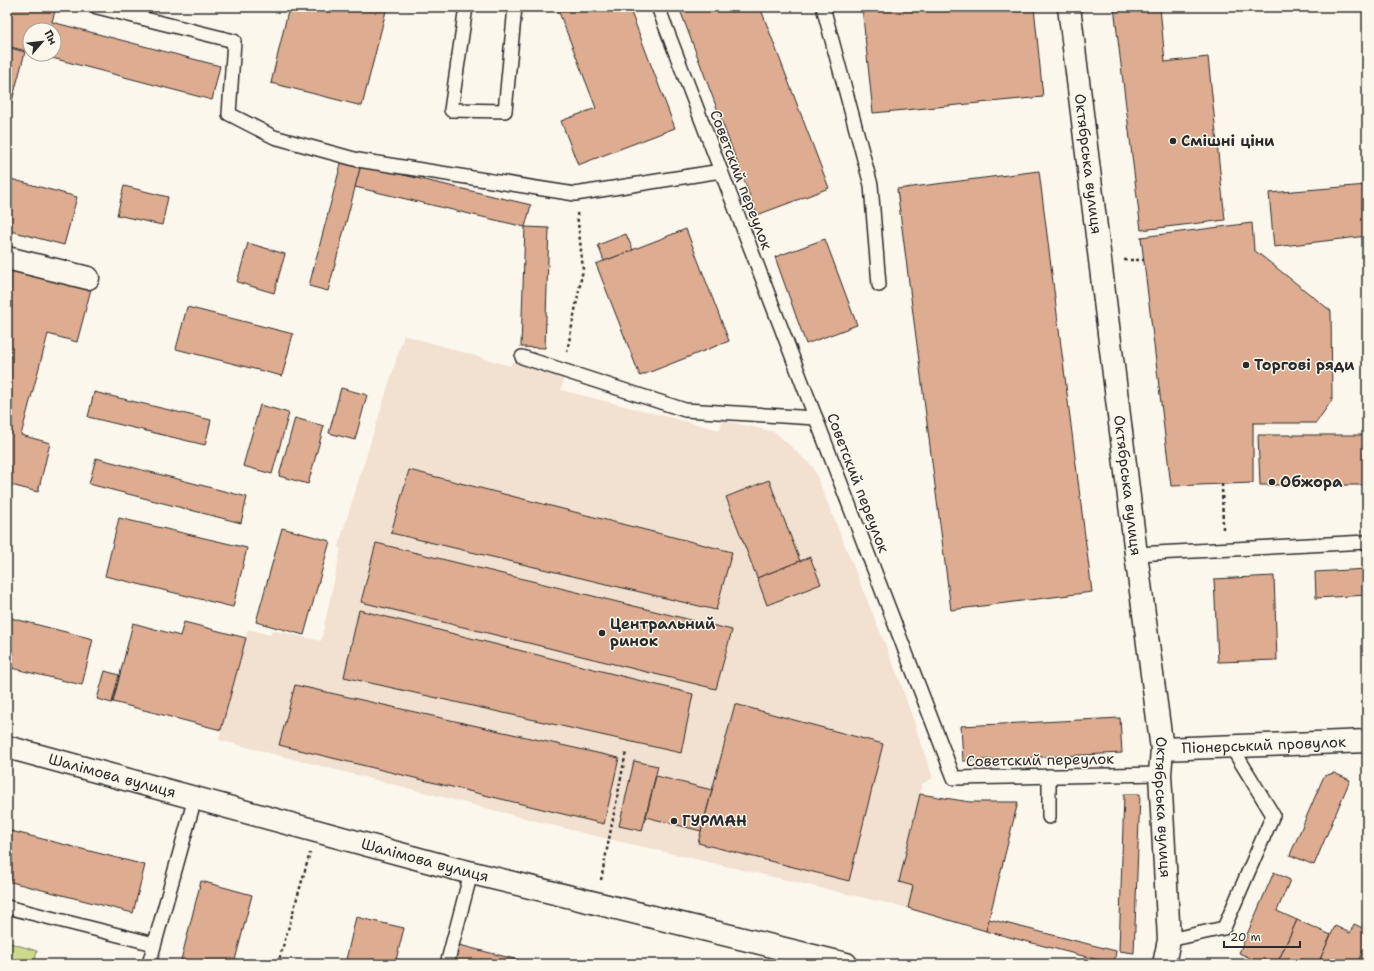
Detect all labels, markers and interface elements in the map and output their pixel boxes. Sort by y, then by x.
north arrow [22,22,62,62]
text: Пн [40,28,60,47]
street label: Октябрська вулиця [1070,92,1107,235]
street label: Советский переулок [705,107,777,253]
place label: Смішні ціни [1181,131,1275,151]
marker: Смішні ціни [1168,136,1178,146]
place label: Торгові ряди [1254,355,1355,375]
marker: Торгові ряди [1241,360,1251,370]
street label: Советский переулок [822,410,894,556]
street label: Октябрська вулиця [1109,414,1146,557]
place label: Обжора [1280,472,1343,492]
marker: Обжора [1267,477,1277,487]
place label: Центральний ринок [610,614,716,651]
marker: Центральний ринок [597,628,607,638]
street label: Піонерський провулок [1182,732,1346,758]
street label: Октябрська вулиця [1150,735,1176,878]
street label: Шалімова вулиця [46,749,178,802]
street label: Советский переулок [966,749,1114,771]
place label: ГУРМАН [682,811,747,831]
marker: ГУРМАН [669,816,679,826]
street label: Шалімова вулиця [359,834,491,887]
scale bar [1224,923,1300,949]
text: 20 m [1230,929,1261,945]

